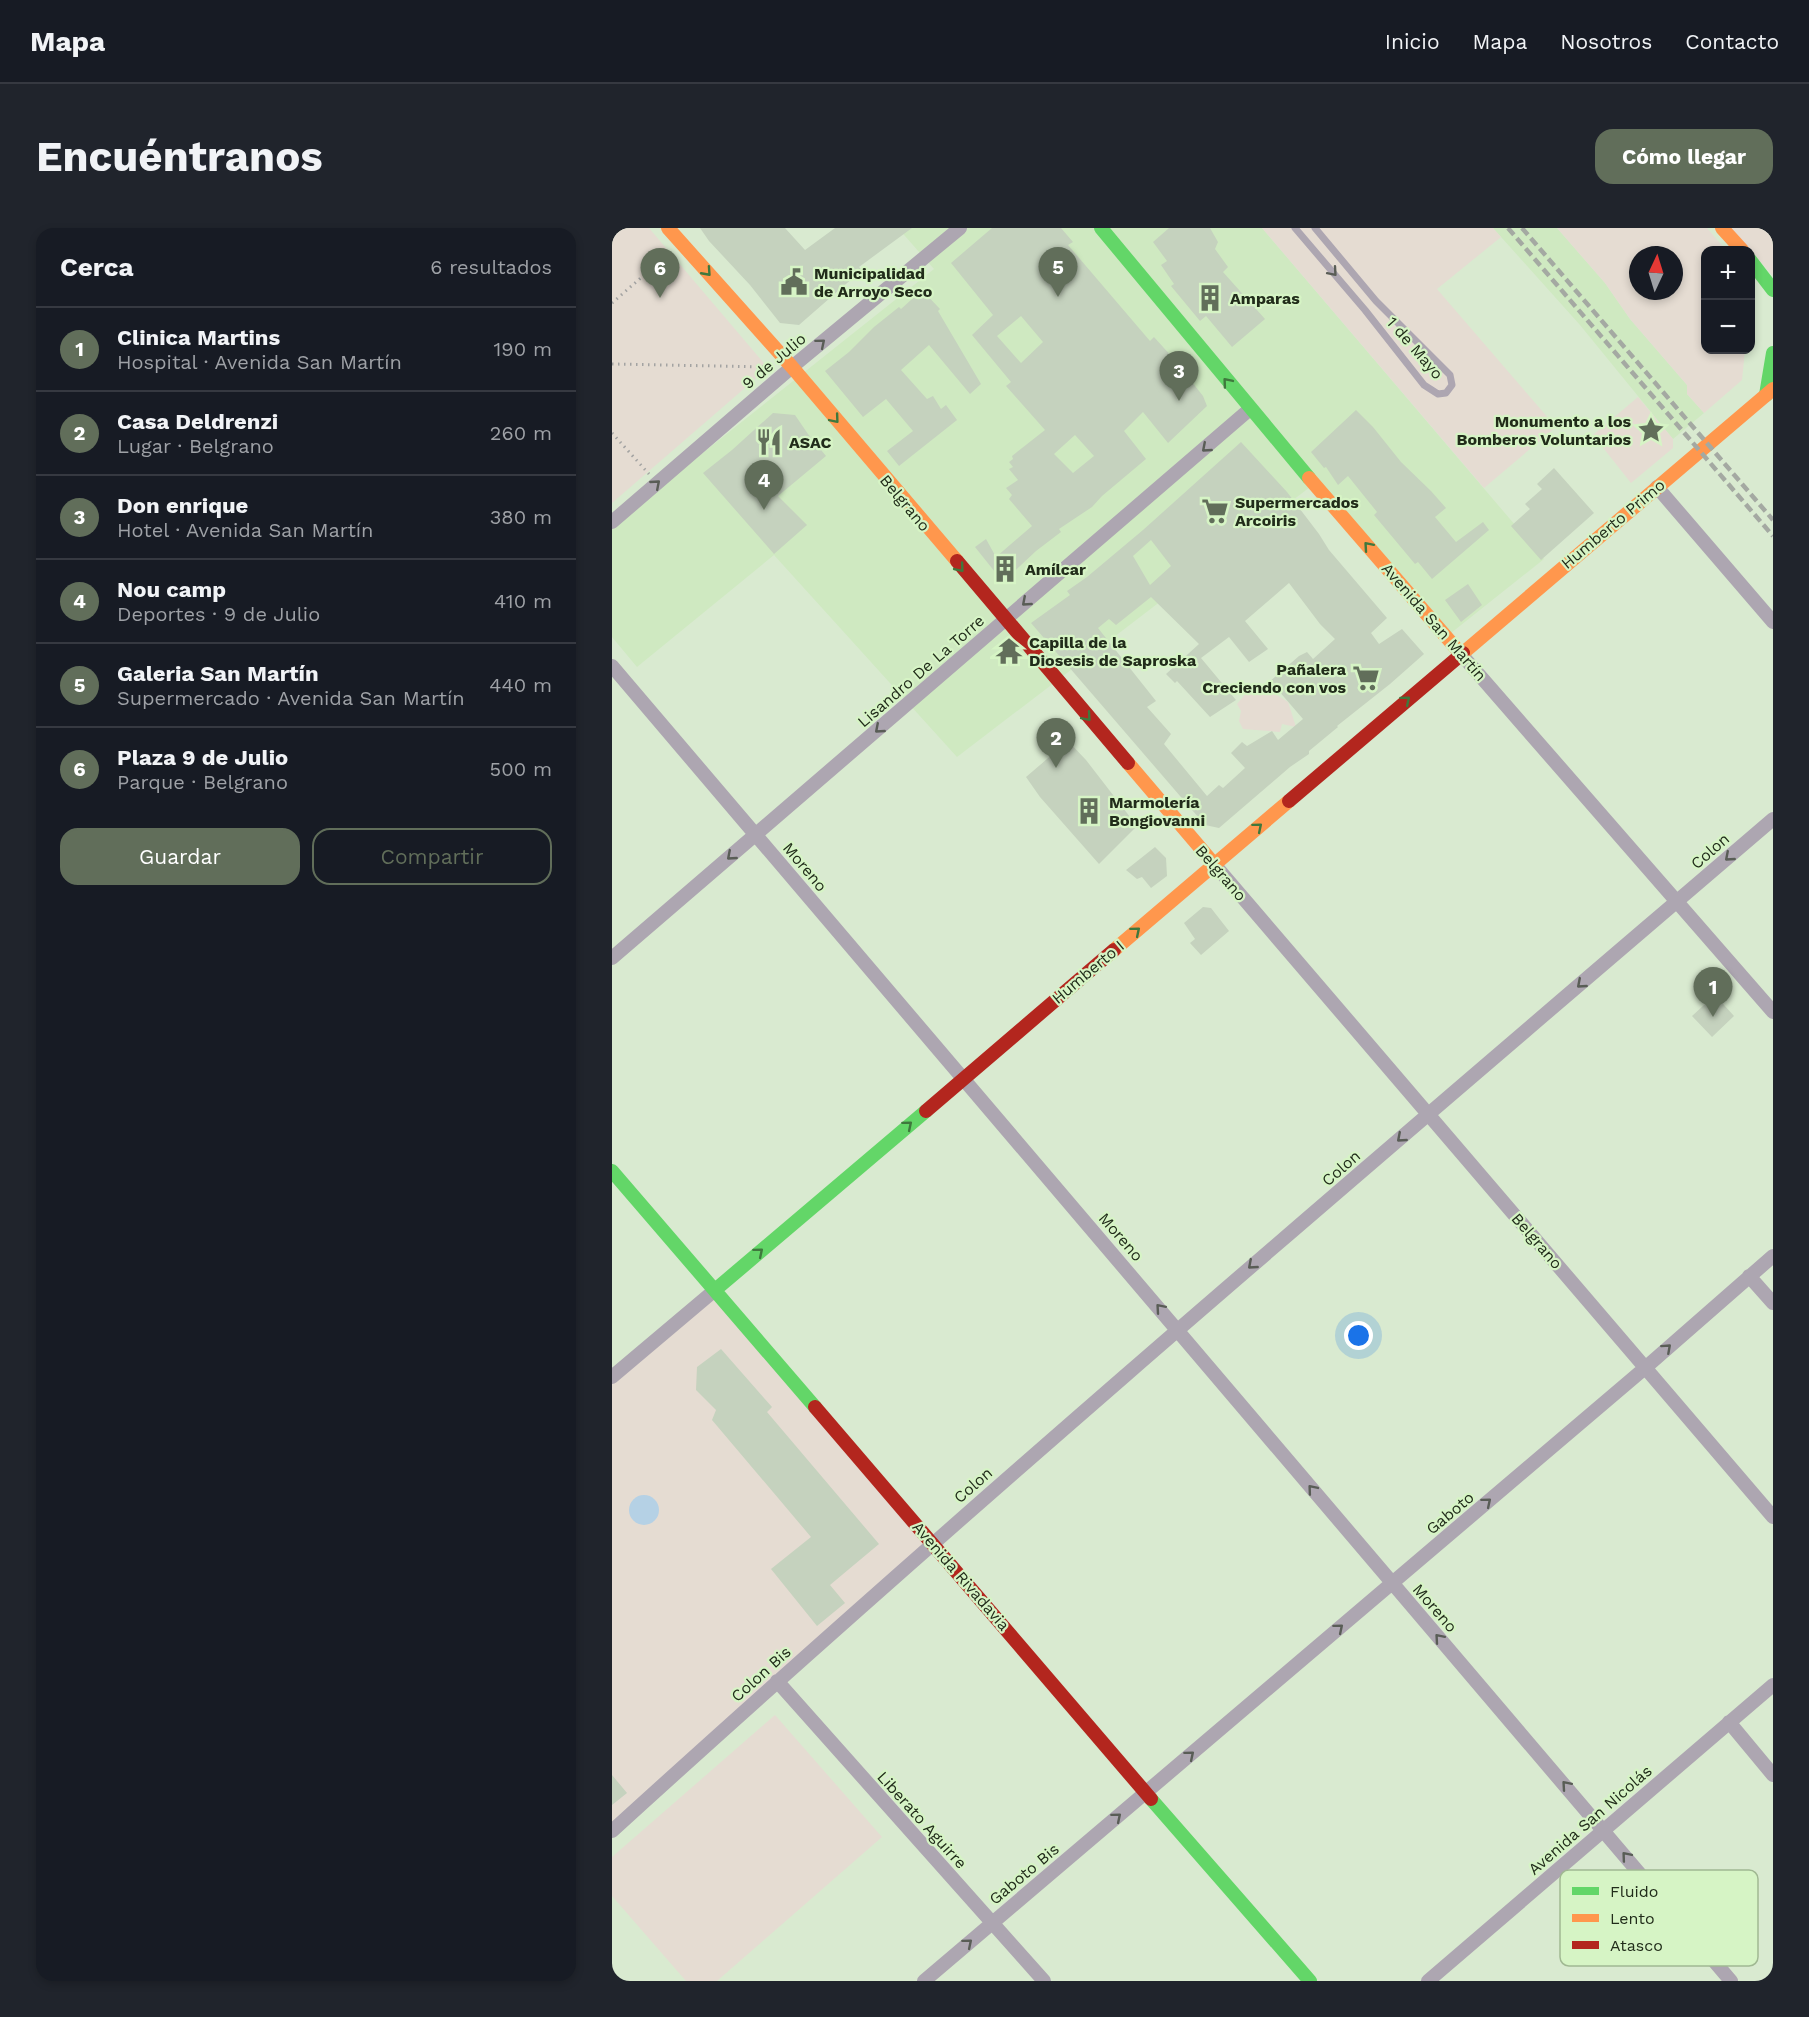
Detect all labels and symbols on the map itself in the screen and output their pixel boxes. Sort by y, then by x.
north arrow [1629,246,1683,300]
pin: 6 [640,248,680,298]
pin: 5 [1038,248,1078,297]
place label: Municipalidad de Arroyo Seco [814,264,933,301]
one-way arrow [700,265,711,276]
one-way arrow [1326,265,1337,276]
public building icon: Municipalidad de Arroyo Seco [779,267,809,297]
building icon: Amparas [1195,283,1225,313]
place label: Amparas [1230,289,1300,308]
street label: 1 de Mayo [1383,313,1447,383]
street label: 9 de Julio [738,329,810,393]
one-way arrow [814,340,825,351]
pin: 3 [1160,352,1198,401]
one-way arrow [1224,377,1235,388]
one-way arrow [828,412,839,423]
place label: Monumento a los Bomberos Voluntarios [1456,412,1631,449]
place icon: Monumento a los Bomberos Voluntarios [1636,415,1666,445]
restaurant icon: ASAC [754,427,784,457]
place label: ASAC [789,433,831,452]
one-way arrow [1202,441,1213,452]
pin: 4 [744,460,784,510]
street label: Belgrano [876,471,934,535]
street label: Humberto Primo [1557,475,1669,573]
one-way arrow [649,480,660,491]
place label: Supermercados Arcoiris [1235,493,1359,530]
supermarket icon: Supermercados Arcoiris [1200,496,1230,526]
one-way arrow [1364,542,1375,553]
building icon: Amílcar [990,554,1020,584]
street label: Avenida San Martín [1378,559,1490,685]
place label: Amílcar [1025,560,1086,579]
one-way arrow [953,561,964,572]
one-way arrow [1023,595,1033,606]
street label: Lisandro De La Torre [854,611,988,731]
place label: Capilla de la Diosesis de Saproska [1029,633,1197,670]
temple icon: Capilla de la Diosesis de Saproska [994,636,1024,666]
place label: Pañalera Creciendo con vos [1202,660,1347,697]
supermarket icon: Pañalera Creciendo con vos [1351,663,1381,693]
one-way arrow [1399,696,1410,707]
one-way arrow [1080,710,1091,721]
pin: 2 [1036,718,1076,768]
one-way arrow [875,722,886,733]
place label: Marmolería Bongiovanni [1109,793,1205,830]
building icon: Marmolería Bongiovanni [1074,796,1104,826]
one-way arrow [1251,823,1262,834]
street label: Colon [1687,829,1733,873]
street label: Moreno [779,839,831,895]
street label: Belgrano [1192,841,1250,905]
one-way arrow [727,849,737,860]
one-way arrow [1725,850,1736,861]
one-way arrow [1129,927,1140,938]
street label: Humberto I [1048,936,1128,1008]
pin: 1 [1694,968,1732,1017]
one-way arrow [1577,977,1587,988]
one-way arrow [901,1121,912,1132]
one-way arrow [1396,1131,1407,1142]
street label: Colon [1318,1146,1364,1190]
street label: Moreno [1095,1209,1147,1265]
street label: Belgrano [1508,1209,1566,1273]
one-way arrow [752,1248,763,1259]
one-way arrow [1248,1258,1259,1269]
one-way arrow [1156,1304,1167,1315]
your location [1344,1321,1373,1350]
one-way arrow [1661,1344,1671,1355]
street label: Colon [950,1463,996,1507]
one-way arrow [1309,1485,1320,1496]
street label: Gaboto [1422,1488,1478,1538]
one-way arrow [1480,1498,1491,1509]
street label: Avenida Rivadavia [908,1518,1014,1634]
street label: Moreno [1409,1580,1461,1636]
one-way arrow [1332,1625,1343,1636]
one-way arrow [1435,1634,1446,1645]
street label: Colon Bis [727,1642,795,1706]
one-way arrow [1183,1751,1194,1762]
street label: Avenida San Nicolás [1524,1761,1656,1879]
street label: Liberato Aguirre [873,1767,971,1873]
one-way arrow [1562,1781,1573,1792]
one-way arrow [1110,1813,1121,1824]
street label: Gaboto Bis [985,1839,1063,1909]
one-way arrow [1622,1852,1633,1863]
legend [1560,1870,1758,1966]
text: Fluido [1610,1882,1658,1901]
text: Lento [1610,1909,1655,1928]
text: Atasco [1610,1936,1663,1955]
one-way arrow [961,1939,972,1950]

